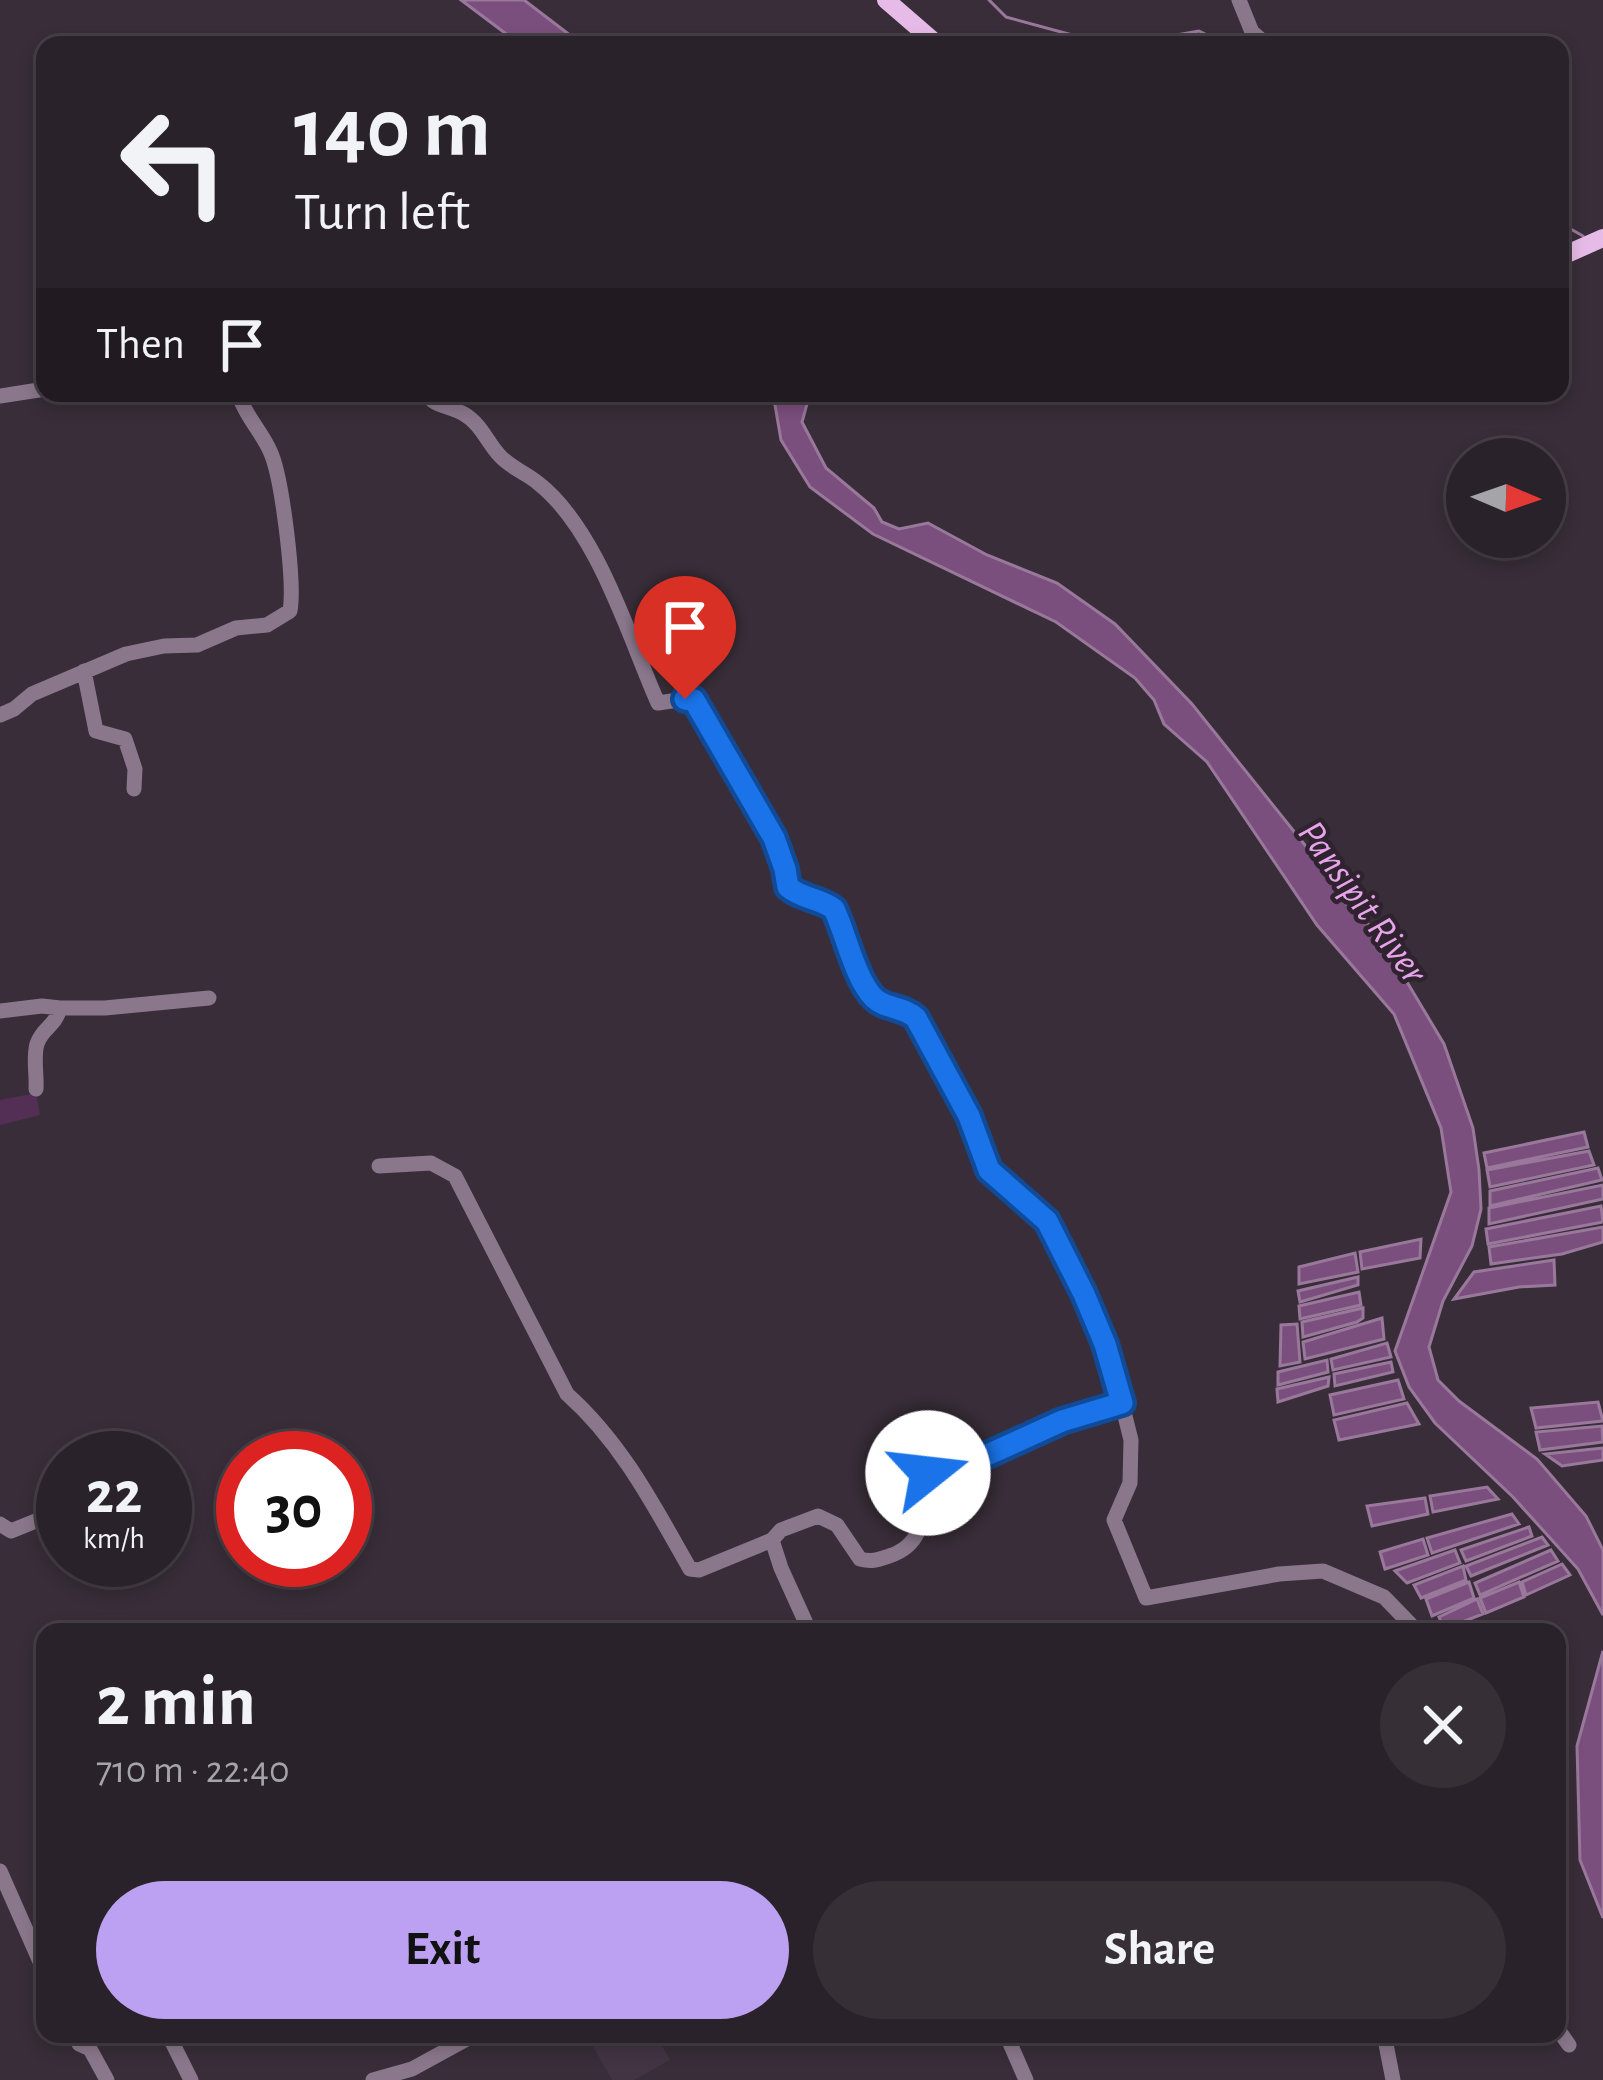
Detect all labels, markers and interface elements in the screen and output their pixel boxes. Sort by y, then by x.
icon: left [96,84,252,240]
text: 140 m [294,88,491,172]
text: Turn left [294,186,470,240]
icon: arrive [209,312,275,378]
text: Then [96,322,185,367]
north arrow [1446,438,1566,558]
map controls [1446,438,1566,558]
pin [634,576,736,699]
icon: arrive [652,594,718,660]
water label: Pansipit River [1290,814,1434,992]
position arrow [865,1410,991,1536]
speed limit sign: 30 [216,1431,372,1587]
text: 22 [86,1464,142,1524]
text: km/h [83,1524,145,1554]
button: close [1380,1662,1506,1788]
text: 2 min [96,1666,256,1738]
text: 710 m · 22:40 [96,1751,289,1790]
button: Exit [96,1881,789,2019]
button: Share [813,1881,1506,2019]

